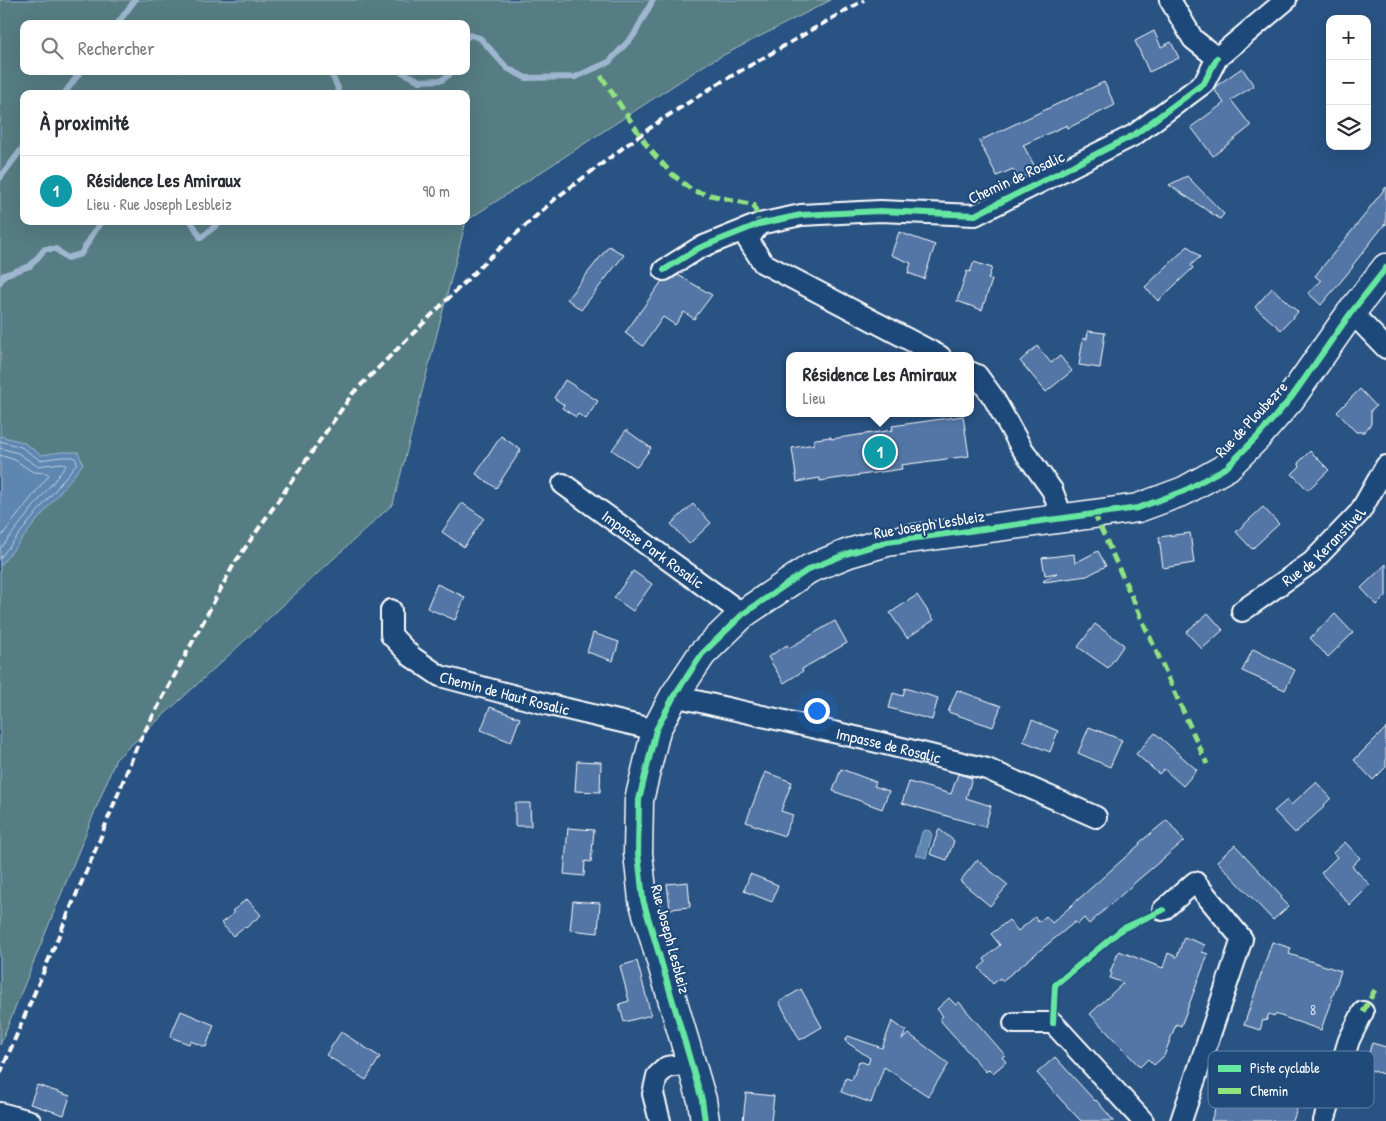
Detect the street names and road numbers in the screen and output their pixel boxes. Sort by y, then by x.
street label: Chemin de Rosalic [964,145,1068,209]
street label: Rue de Ploubezre [1210,376,1293,462]
street label: Rue Joseph Lesbleiz [872,504,986,544]
street label: Rue de Keranstivel [1277,504,1371,591]
street label: Impasse Park Rosalic [598,505,709,594]
street label: Chemin de Haut Rosalic [437,665,572,720]
street label: Impasse de Rosalic [834,722,944,768]
street label: Rue Joseph Lesbleiz [646,882,696,996]

